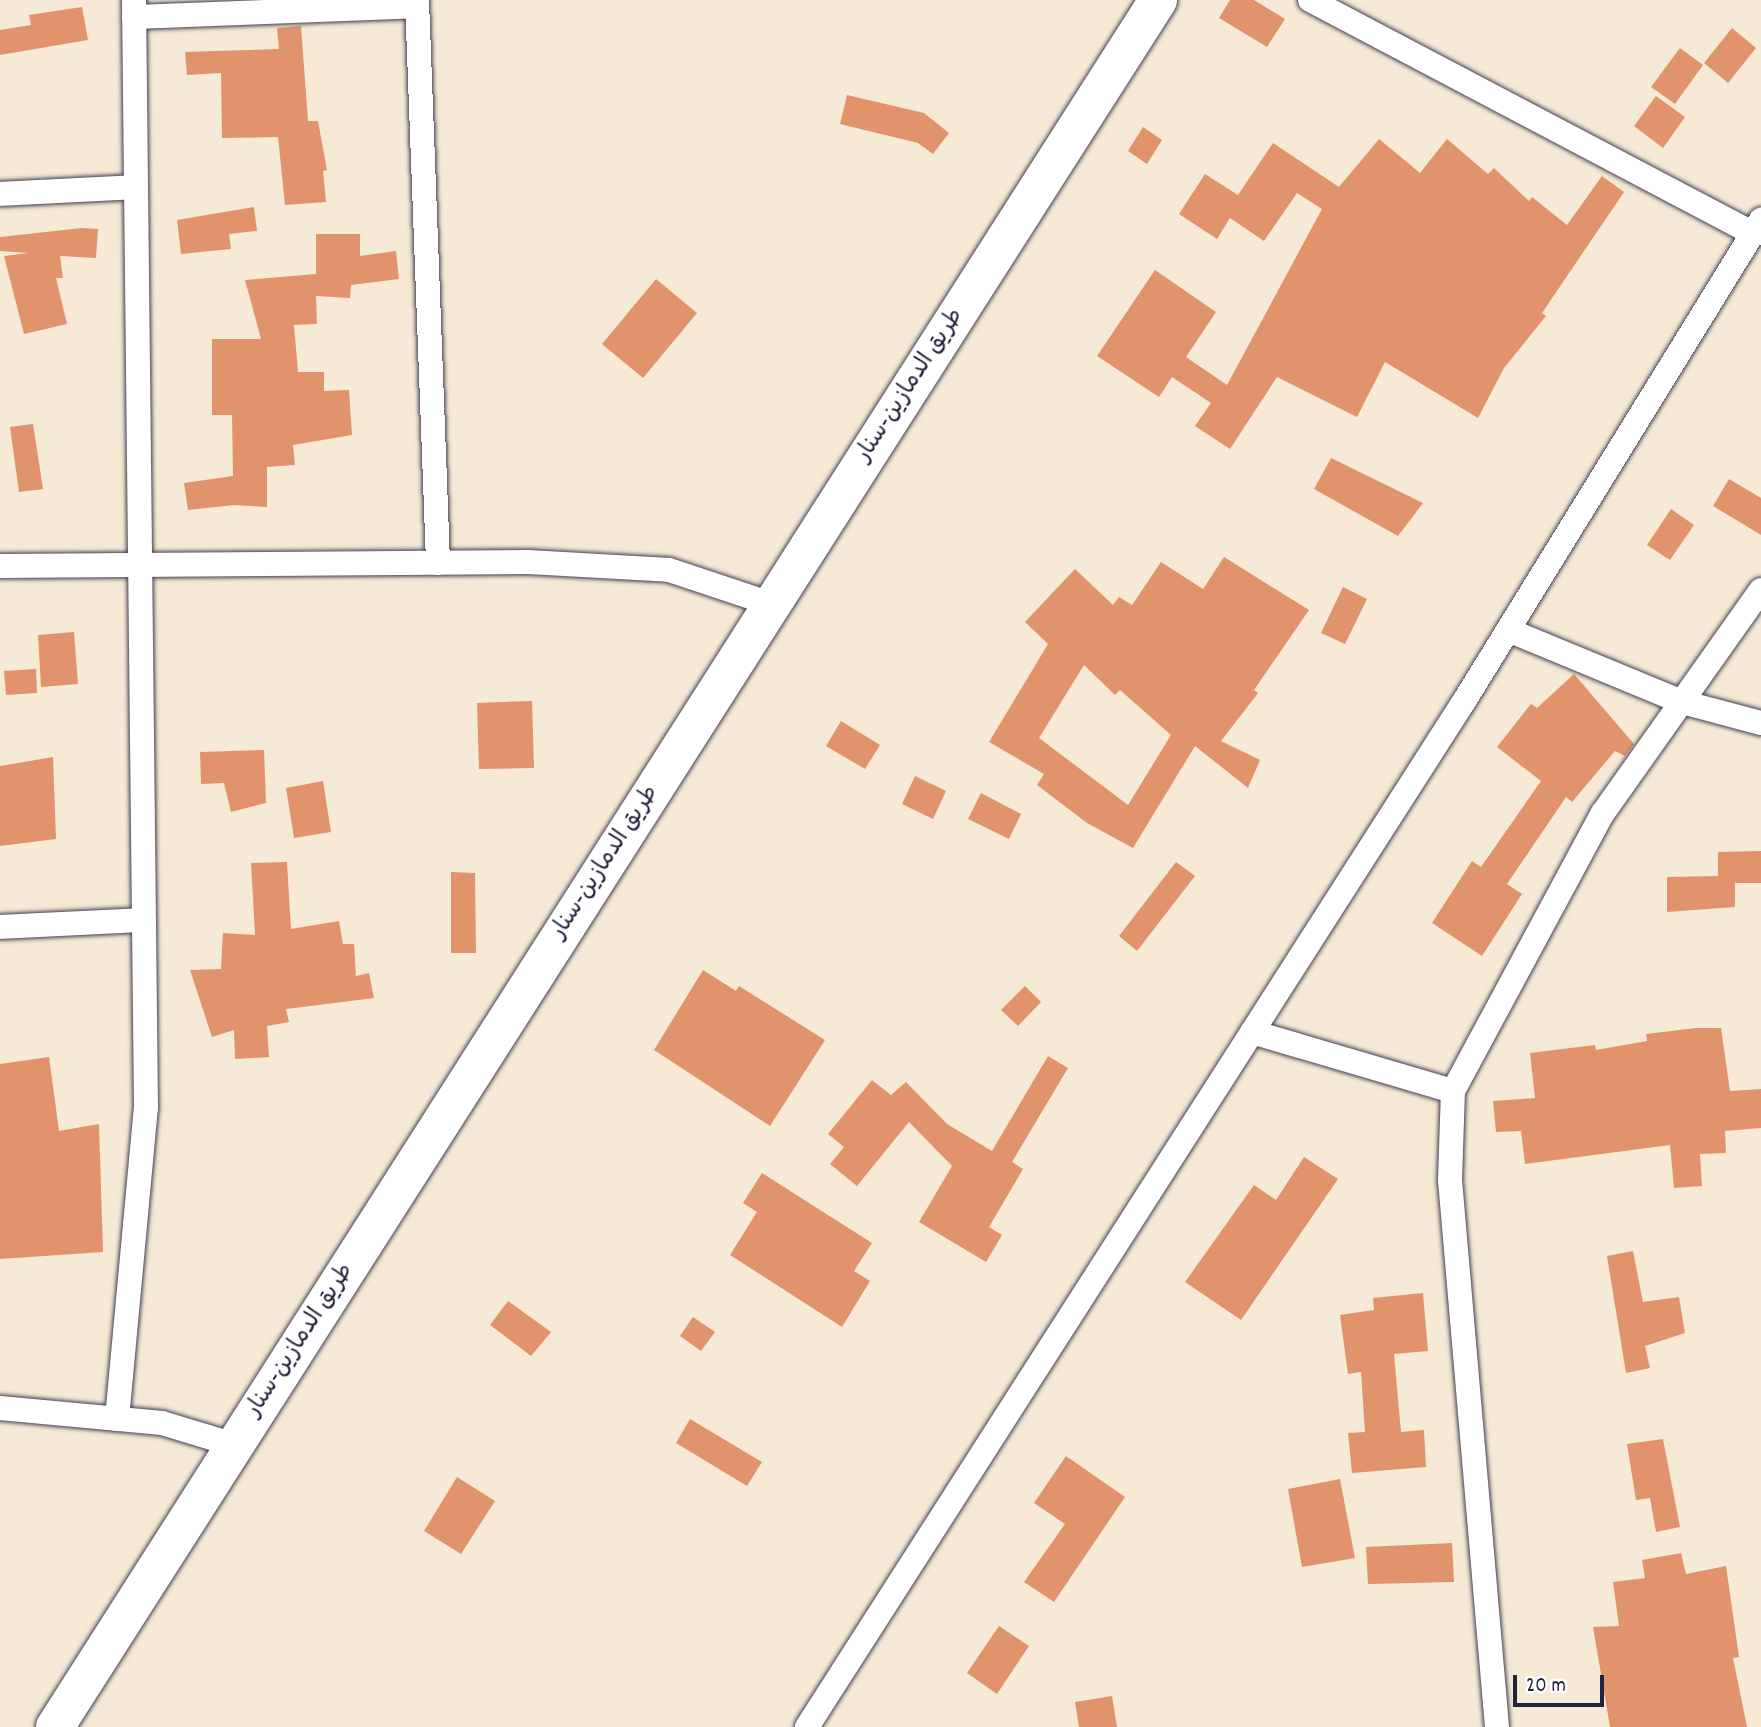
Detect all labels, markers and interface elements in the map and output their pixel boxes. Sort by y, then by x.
street label: طريق الدمازين-سنار [851,304,971,468]
street label: طريق الدمازين-سنار [546,781,666,945]
street label: طريق الدمازين-سنار [241,1259,361,1423]
scale bar [1516,1660,1607,1704]
text: 20 m [1526,1672,1566,1702]

